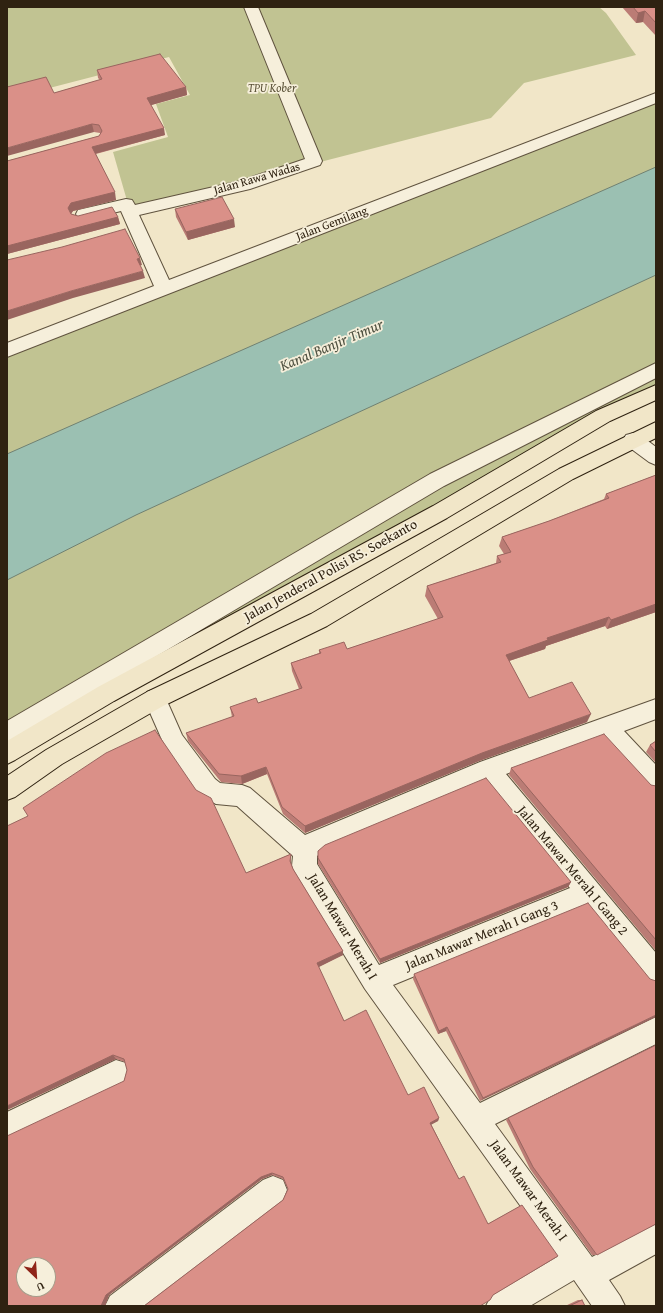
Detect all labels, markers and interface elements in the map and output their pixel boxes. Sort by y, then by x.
park label: TPU Kober [248,82,296,96]
street label: Jalan Rawa Wadas [212,160,302,198]
street label: Jalan Gemilang [294,204,370,244]
water label: Kanal Banjir Timur [277,316,387,376]
street label: Jalan Jenderal Polisi RS. Soekanto [241,516,421,626]
street label: Jalan Mawar Merah I Gang 2 [513,803,631,939]
street label: Jalan Mawar Merah I [304,871,380,983]
street label: Jalan Mawar Merah I Gang 3 [403,898,561,974]
street label: Jalan Mawar Merah I [486,1137,570,1245]
north arrow [16,1257,56,1297]
text: U [34,1278,47,1296]

